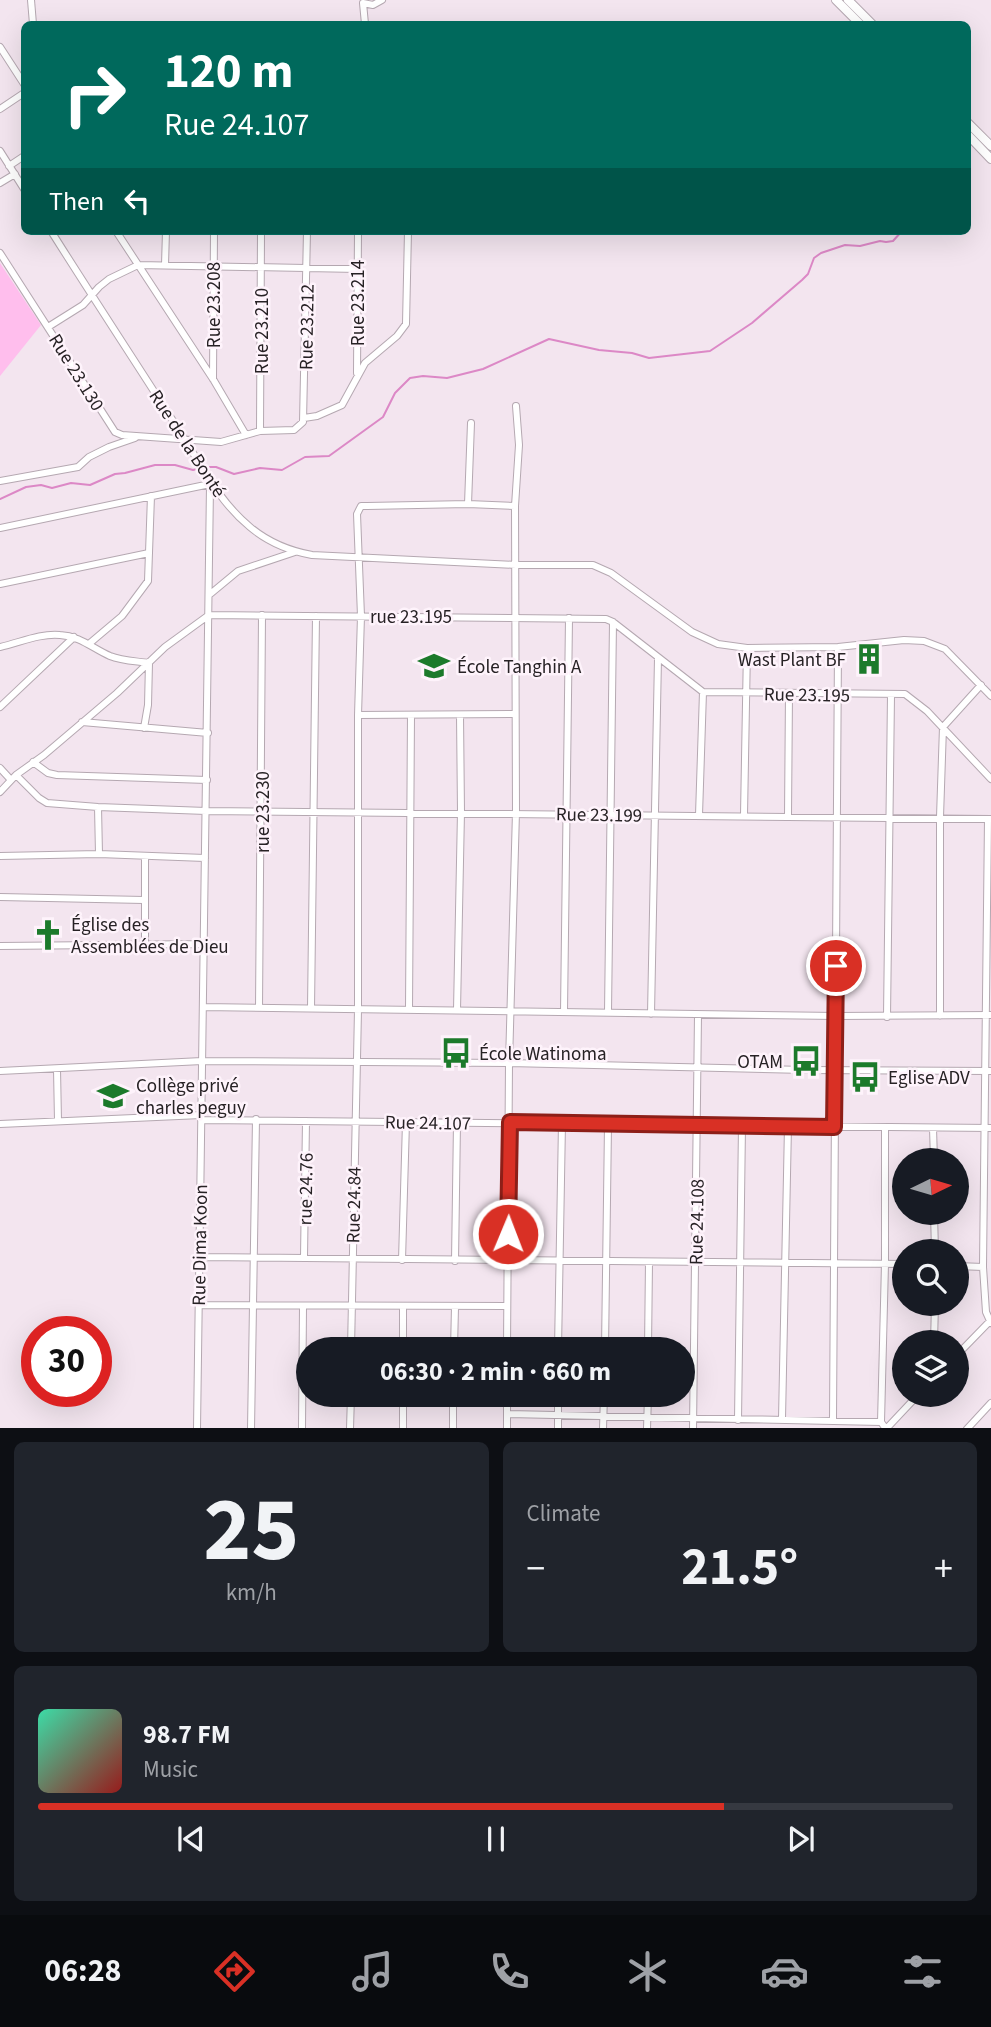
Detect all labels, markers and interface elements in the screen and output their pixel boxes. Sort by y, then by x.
text: 120 m [164,37,293,107]
icon: right [49,49,140,140]
text: Rue 24.107 [164,102,309,148]
icon: left [118,182,156,220]
text: Then [49,183,104,220]
street label: Rue 23.214 [345,260,372,346]
street label: Rue 23.208 [201,262,228,348]
street label: Rue 23.212 [293,284,322,370]
street label: Rue 23.210 [249,288,276,374]
street label: Rue 23.130 [41,329,110,417]
street label: Rue de la Bonté [142,385,232,503]
street label: rue 23.195 [370,604,452,631]
building icon: Wast Plant BF [852,642,886,676]
place label: Wast Plant BF [738,647,846,674]
school or university icon: École Tanghin A [417,649,451,683]
place label: École Tanghin A [457,654,582,681]
street label: Rue 23.195 [764,681,850,710]
street label: rue 23.230 [250,771,277,853]
street label: Rue 23.199 [556,801,642,830]
place label: Église des Assemblées de Dieu [71,912,229,961]
church icon: Église des Assemblées de Dieu [31,918,65,952]
pin [806,936,866,996]
icon: arrive [817,947,855,985]
bus stop icon: École Watinoma [439,1036,473,1070]
place label: École Watinoma [479,1041,607,1068]
bus stop icon: OTAM [789,1044,823,1078]
place label: OTAM [737,1049,783,1076]
bus stop icon: Eglise ADV [848,1060,882,1094]
place label: Eglise ADV [888,1065,970,1092]
place label: Collège privé charles peguy [136,1073,246,1122]
school or university icon: Collège privé charles peguy [96,1079,130,1113]
street label: Rue 24.107 [385,1109,471,1138]
north arrow [892,1148,970,1225]
map controls [892,1148,969,1407]
street label: rue 24.76 [292,1152,321,1226]
street label: Rue 24.84 [340,1166,369,1244]
street label: Rue 24.108 [683,1179,712,1265]
street label: Rue Dima Koon [186,1184,215,1306]
position arrow [471,1197,545,1271]
button: search [892,1239,969,1316]
speed limit sign: 30 [21,1316,112,1407]
button: layers [892,1330,969,1407]
text: 06:30 · 2 min · 660 m [380,1353,611,1390]
text: 25 [203,1466,299,1595]
text: Climate [527,1497,600,1530]
text: 21.5° [681,1531,798,1605]
text: − [527,1542,545,1596]
text: + [934,1542,953,1596]
text: km/h [226,1576,277,1609]
text: 98.7 FM [143,1716,231,1753]
text: Music [143,1753,198,1786]
icon: previous [172,1820,210,1858]
icon: pause [477,1820,515,1858]
icon: next [782,1820,820,1858]
icon: directions [210,1947,259,1996]
icon: music [348,1947,397,1996]
icon: phone [485,1947,534,1996]
icon: climate [623,1947,672,1996]
icon: car [760,1947,809,1996]
icon: filters [898,1947,947,1996]
text: 06:28 [44,1948,121,1994]

